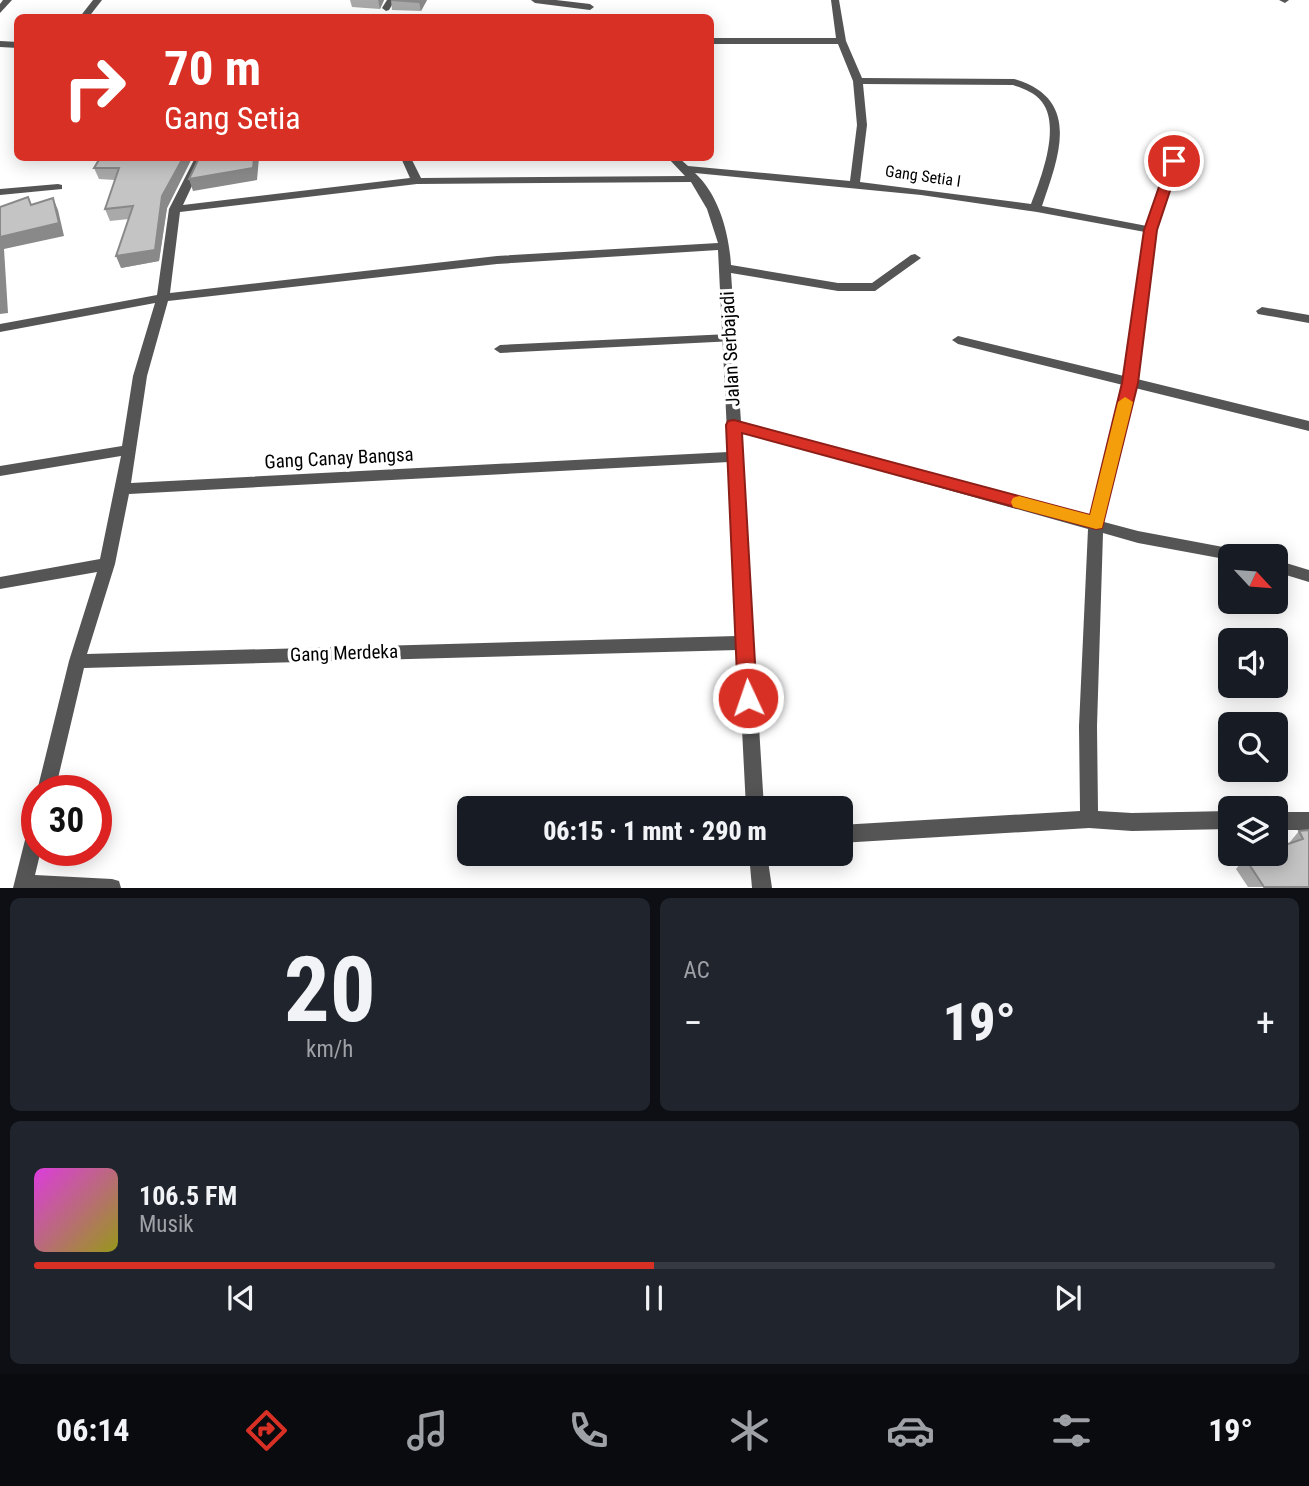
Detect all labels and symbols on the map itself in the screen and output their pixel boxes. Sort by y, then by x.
pin [1144,131,1204,191]
street label: Gang Setia I [884,161,962,191]
street label: Jalan Serbajadi [715,291,745,407]
street label: Gang Canay Bangsa [264,443,414,473]
north arrow [1218,544,1288,614]
street label: Gang Merdeka [290,640,398,666]
position arrow [711,661,785,735]
speed limit sign: 30 [21,775,112,866]

